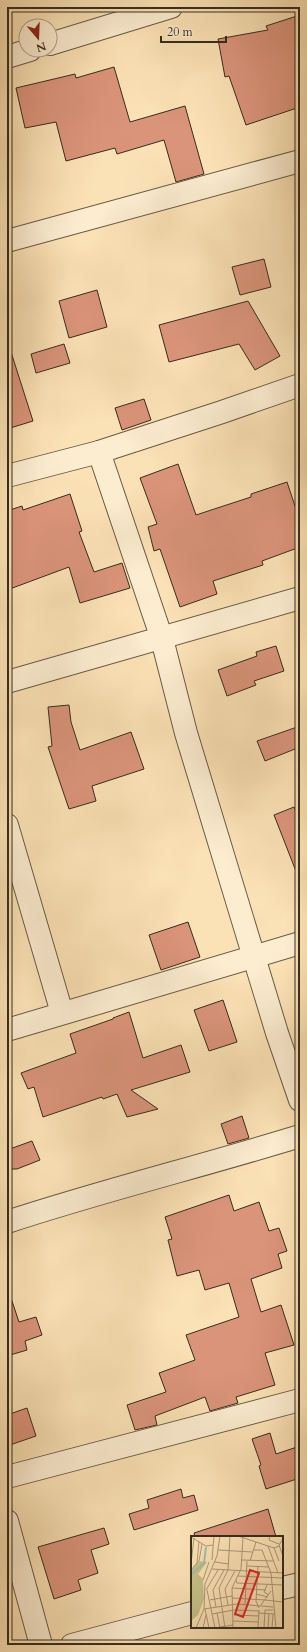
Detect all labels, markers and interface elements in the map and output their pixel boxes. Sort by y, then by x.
north arrow [18,18,58,58]
scale bar [161,18,226,44]
text: 20 m [167,24,194,40]
text: N [34,38,48,56]
inset map [191,1536,283,1628]

